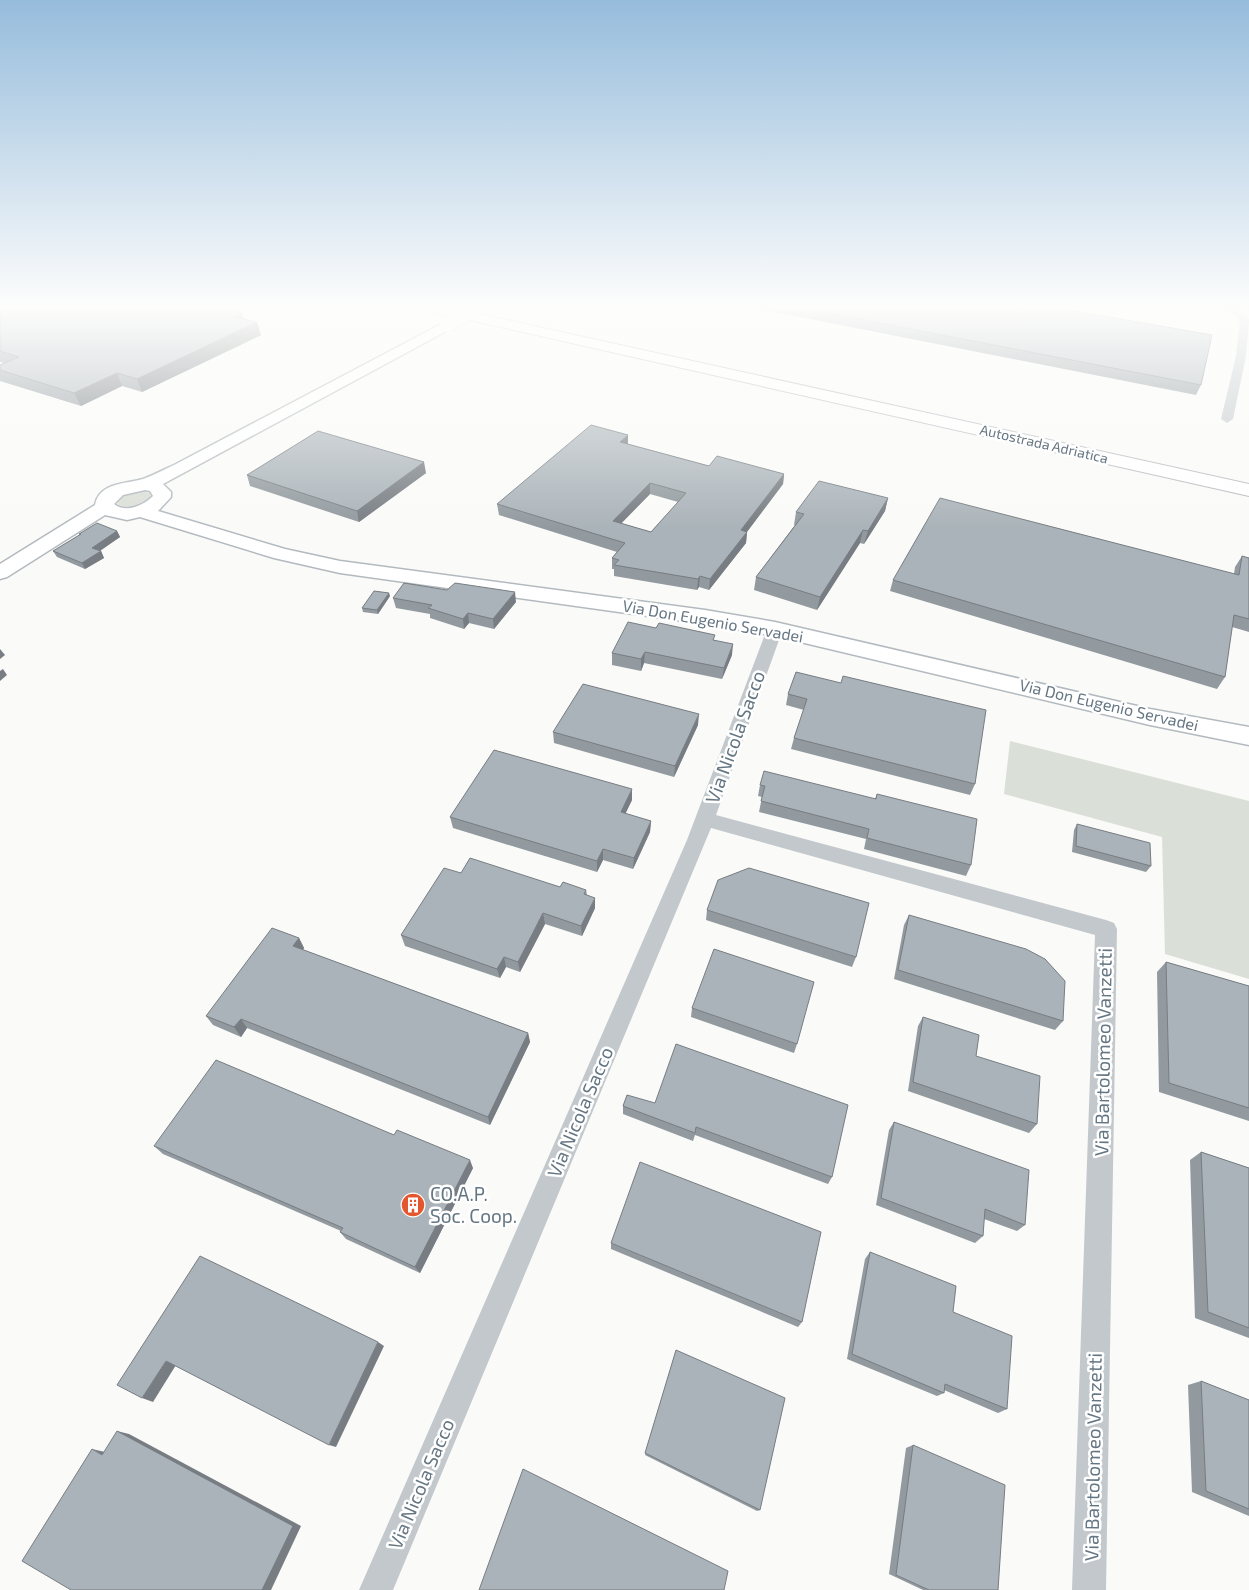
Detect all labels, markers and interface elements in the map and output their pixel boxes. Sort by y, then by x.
street label: Autostrada Adriatica [978,420,1110,467]
street label: Via Don Eugenio Servadei [621,595,805,646]
street label: Via Nicola Sacco [700,667,769,806]
street label: Via Don Eugenio Servadei [1018,675,1200,734]
street label: Via Bartolomeo Vanzetti [1089,948,1116,1156]
street label: Via Nicola Sacco [542,1043,617,1180]
place label: CO.A.P. Soc. Coop. [430,1182,517,1227]
building icon: CO.A.P. Soc. Coop. [400,1192,426,1218]
street label: Via Bartolomeo Vanzetti [1079,1353,1106,1561]
street label: Via Nicola Sacco [383,1415,458,1552]

